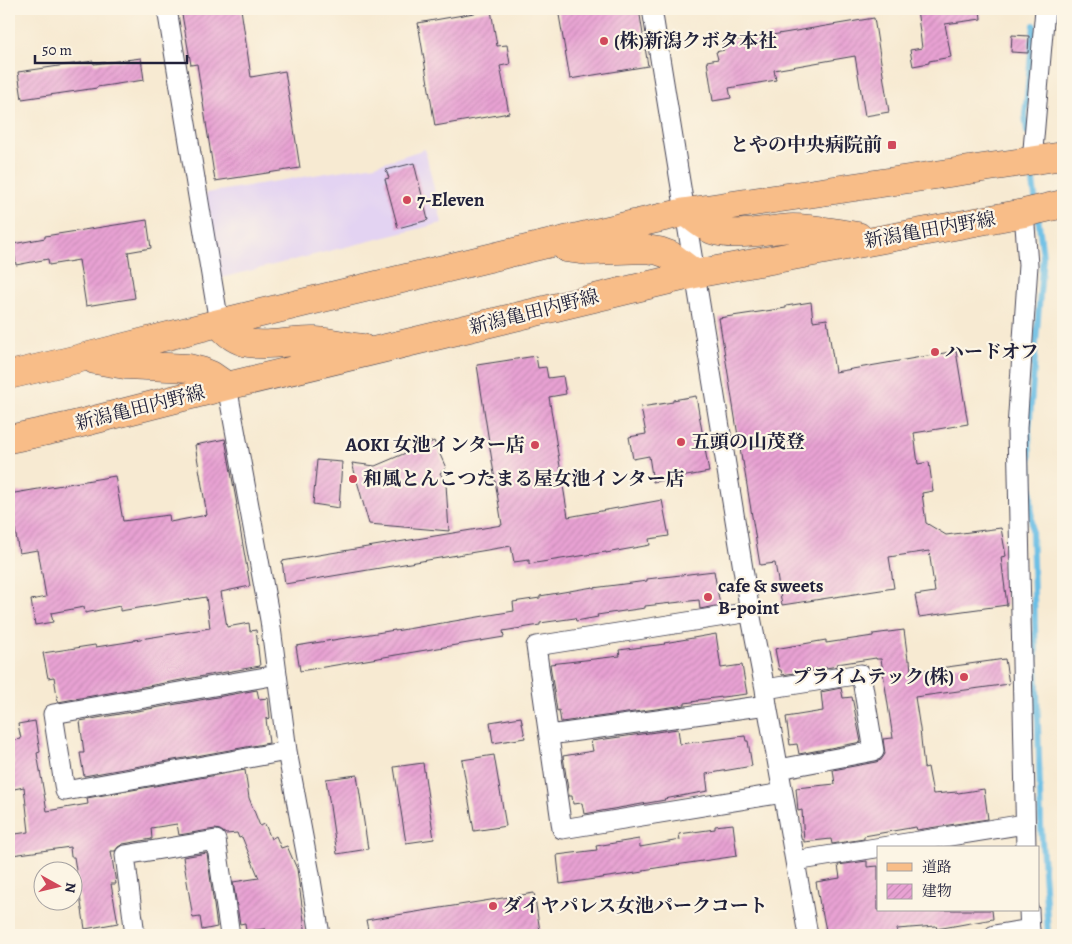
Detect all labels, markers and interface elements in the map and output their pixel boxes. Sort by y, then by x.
place label: (株)新潟クボタ本社 [614,28,777,54]
scale bar [35,32,188,64]
marker: (株)新潟クボタ本社 [598,35,610,47]
text: 50 m [42,40,72,60]
place label: とやの中央病院前 [730,132,882,158]
marker: とやの中央病院前 [886,139,898,151]
place label: 7-Eleven [417,187,485,213]
marker: 7-Eleven [401,194,413,206]
street label: 新潟亀田内野線 [862,206,998,254]
street label: 新潟亀田内野線 [466,283,602,341]
place label: ハードオフ [945,339,1039,365]
marker: ハードオフ [929,346,941,358]
street label: 新潟亀田内野線 [72,379,208,437]
place label: 五頭の山茂登 [691,429,805,455]
place label: AOKI 女池インター店 [345,432,525,458]
marker: 五頭の山茂登 [675,436,687,448]
marker: AOKI 女池インター店 [529,439,541,451]
place label: 和風とんこつたまる屋女池インター店 [363,466,685,492]
marker: 和風とんこつたまる屋女池インター店 [347,473,359,485]
place label: cafe & sweets B-point [718,573,824,621]
marker: cafe & sweets B-point [702,591,714,603]
place label: プライムテック(株) [792,664,954,690]
marker: プライムテック(株) [958,671,970,683]
legend [877,846,1040,912]
text: 道路 [922,857,952,877]
north arrow [32,862,82,912]
text: N [60,881,80,894]
text: 建物 [922,881,952,901]
place label: ダイヤパレス女池パークコート [503,893,768,919]
marker: ダイヤパレス女池パークコート [487,900,499,912]

